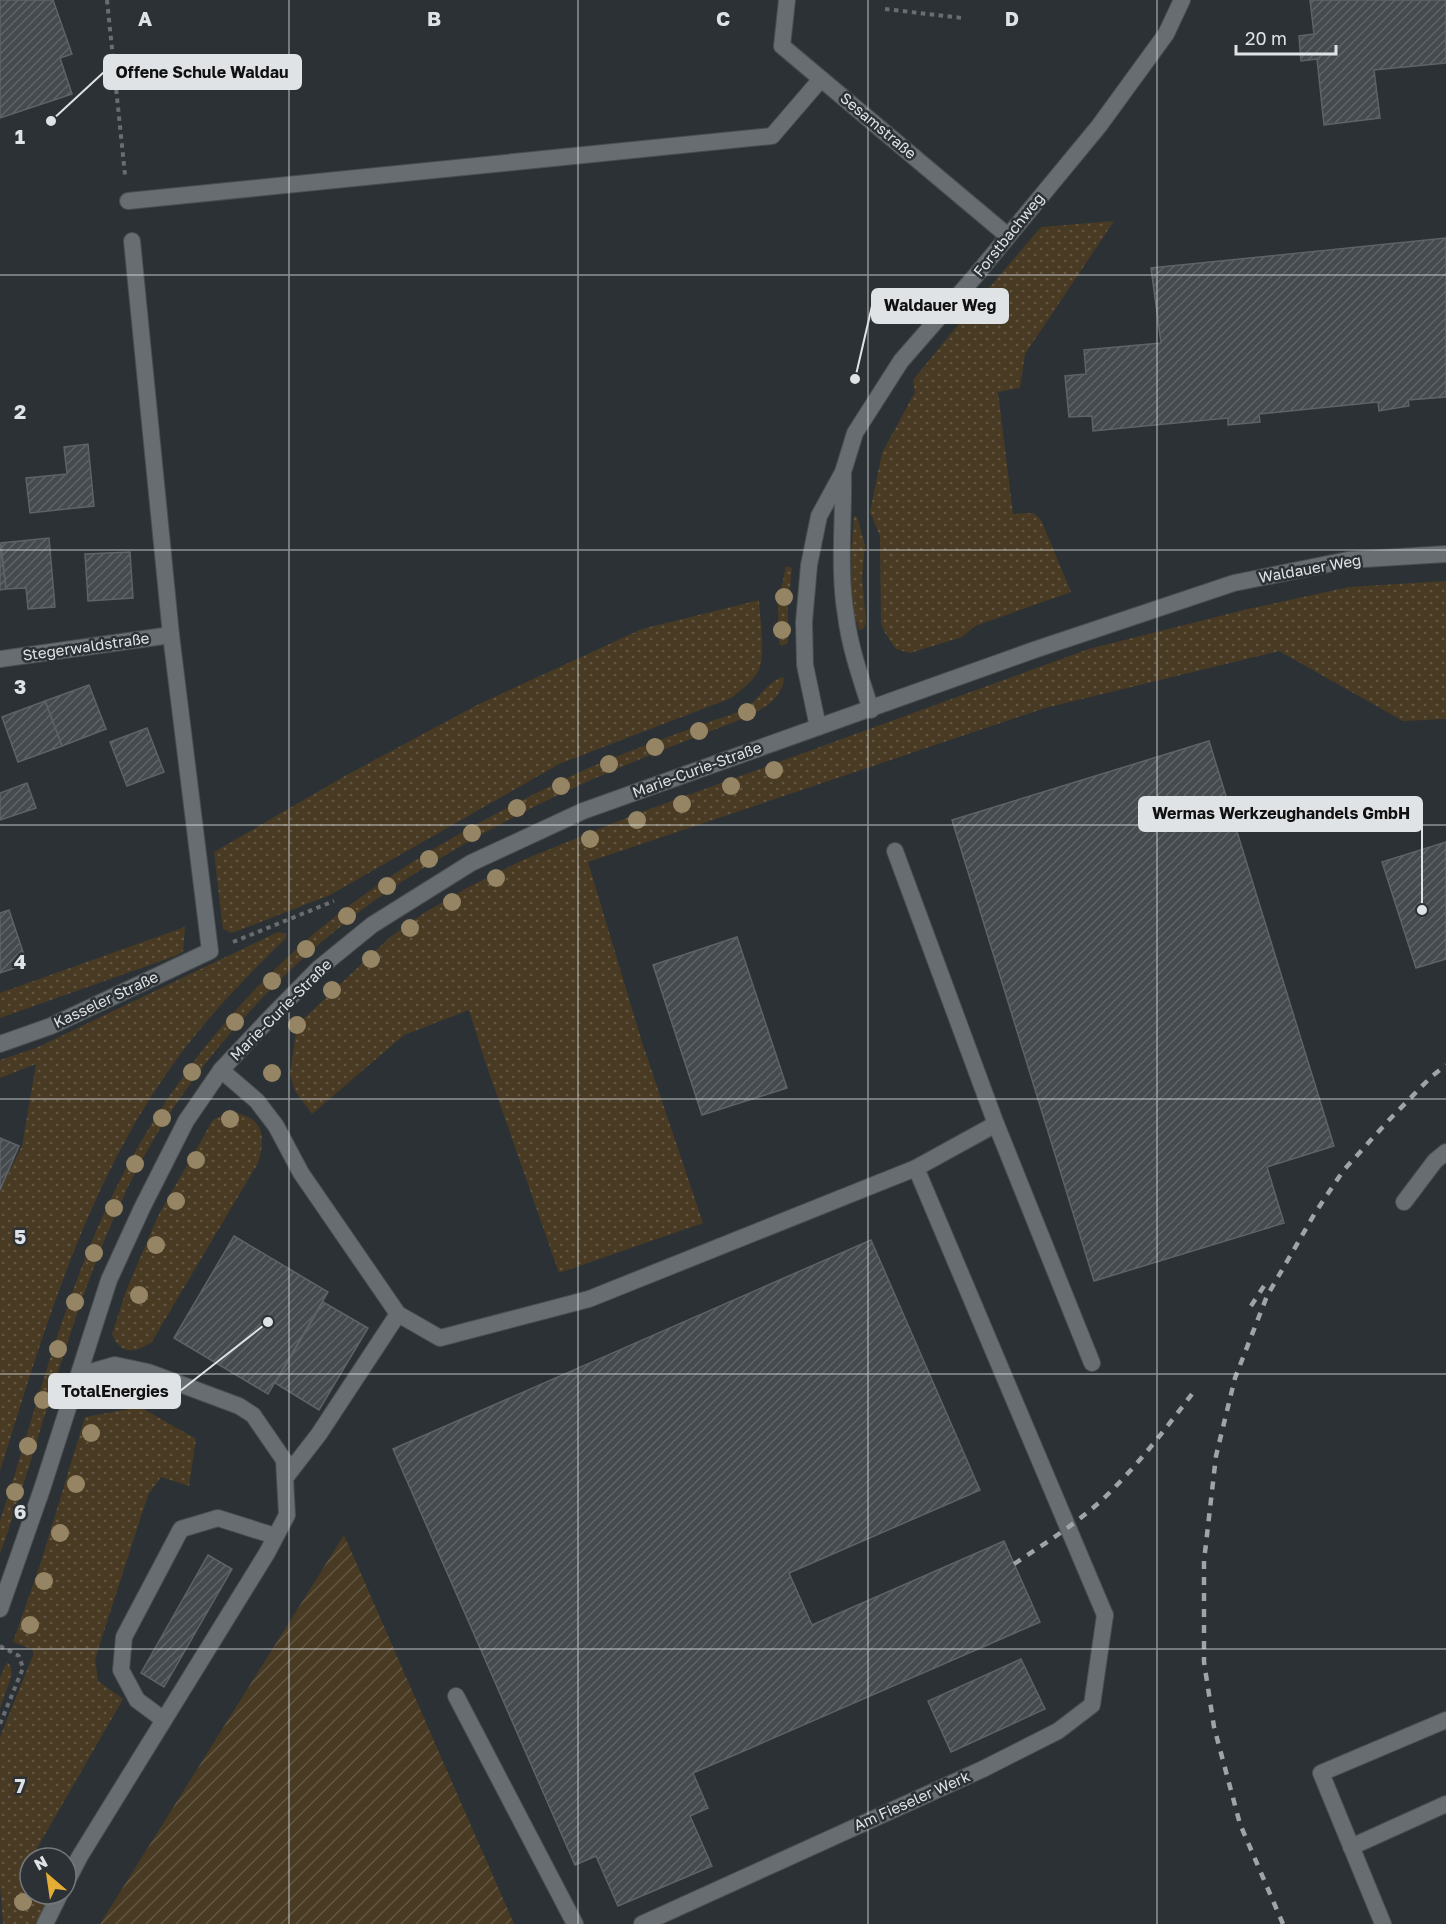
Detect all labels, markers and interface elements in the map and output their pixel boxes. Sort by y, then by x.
text: A [138,6,152,30]
text: B [427,6,441,30]
text: C [716,6,730,30]
text: D [1005,6,1019,30]
scale bar [1236,18,1336,56]
text: 20 m [1245,27,1287,49]
callout: Offene Schule Waldau [104,55,301,89]
text: Offene Schule Waldau [115,62,289,82]
street label: Sesamstraße [837,88,920,162]
text: 1 [15,124,25,148]
street label: Forstbachweg [969,189,1047,280]
callout: Waldauer Weg [872,289,1008,323]
text: Waldauer Weg [884,295,996,315]
text: 2 [14,399,26,423]
street label: Waldauer Weg [1257,550,1362,586]
street label: Stegerwaldstraße [21,628,151,664]
text: 3 [14,674,26,698]
street label: Marie-Curie-Straße [630,737,764,801]
callout: Wermas Werkzeughandels GmbH [1139,797,1422,831]
text: Wermas Werkzeughandels GmbH [1152,803,1410,823]
text: 4 [14,949,26,973]
street label: Marie-Curie-Straße [226,955,335,1064]
street label: Kasseler Straße [51,967,161,1031]
text: 5 [14,1224,26,1248]
callout: TotalEnergies [49,1374,180,1408]
text: TotalEnergies [61,1381,169,1401]
text: 6 [14,1499,26,1523]
street label: Am Fieseler Werk [851,1766,973,1834]
text: 7 [15,1773,26,1797]
north arrow [18,1846,78,1906]
text: N [31,1851,51,1875]

